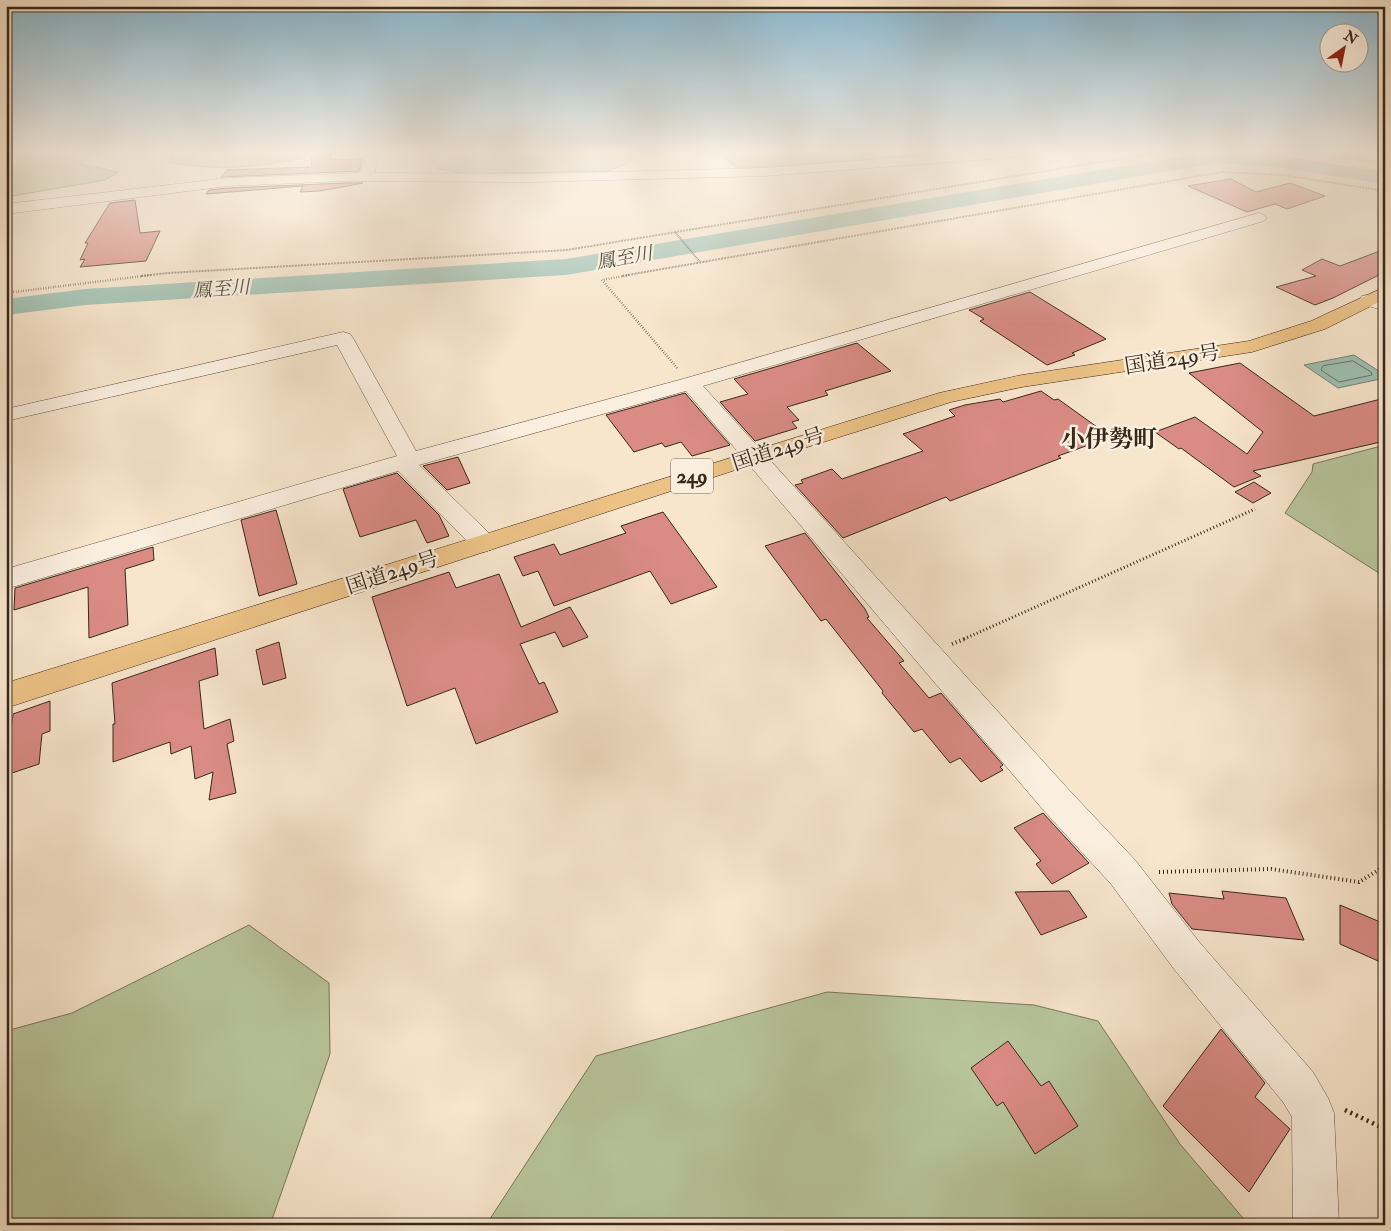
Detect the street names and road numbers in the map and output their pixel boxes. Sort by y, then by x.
street label: 国道249号 [1123,339,1221,380]
street label: 国道249号 [728,422,828,477]
road number: 249 [671,458,713,494]
street label: 国道249号 [342,545,442,600]

